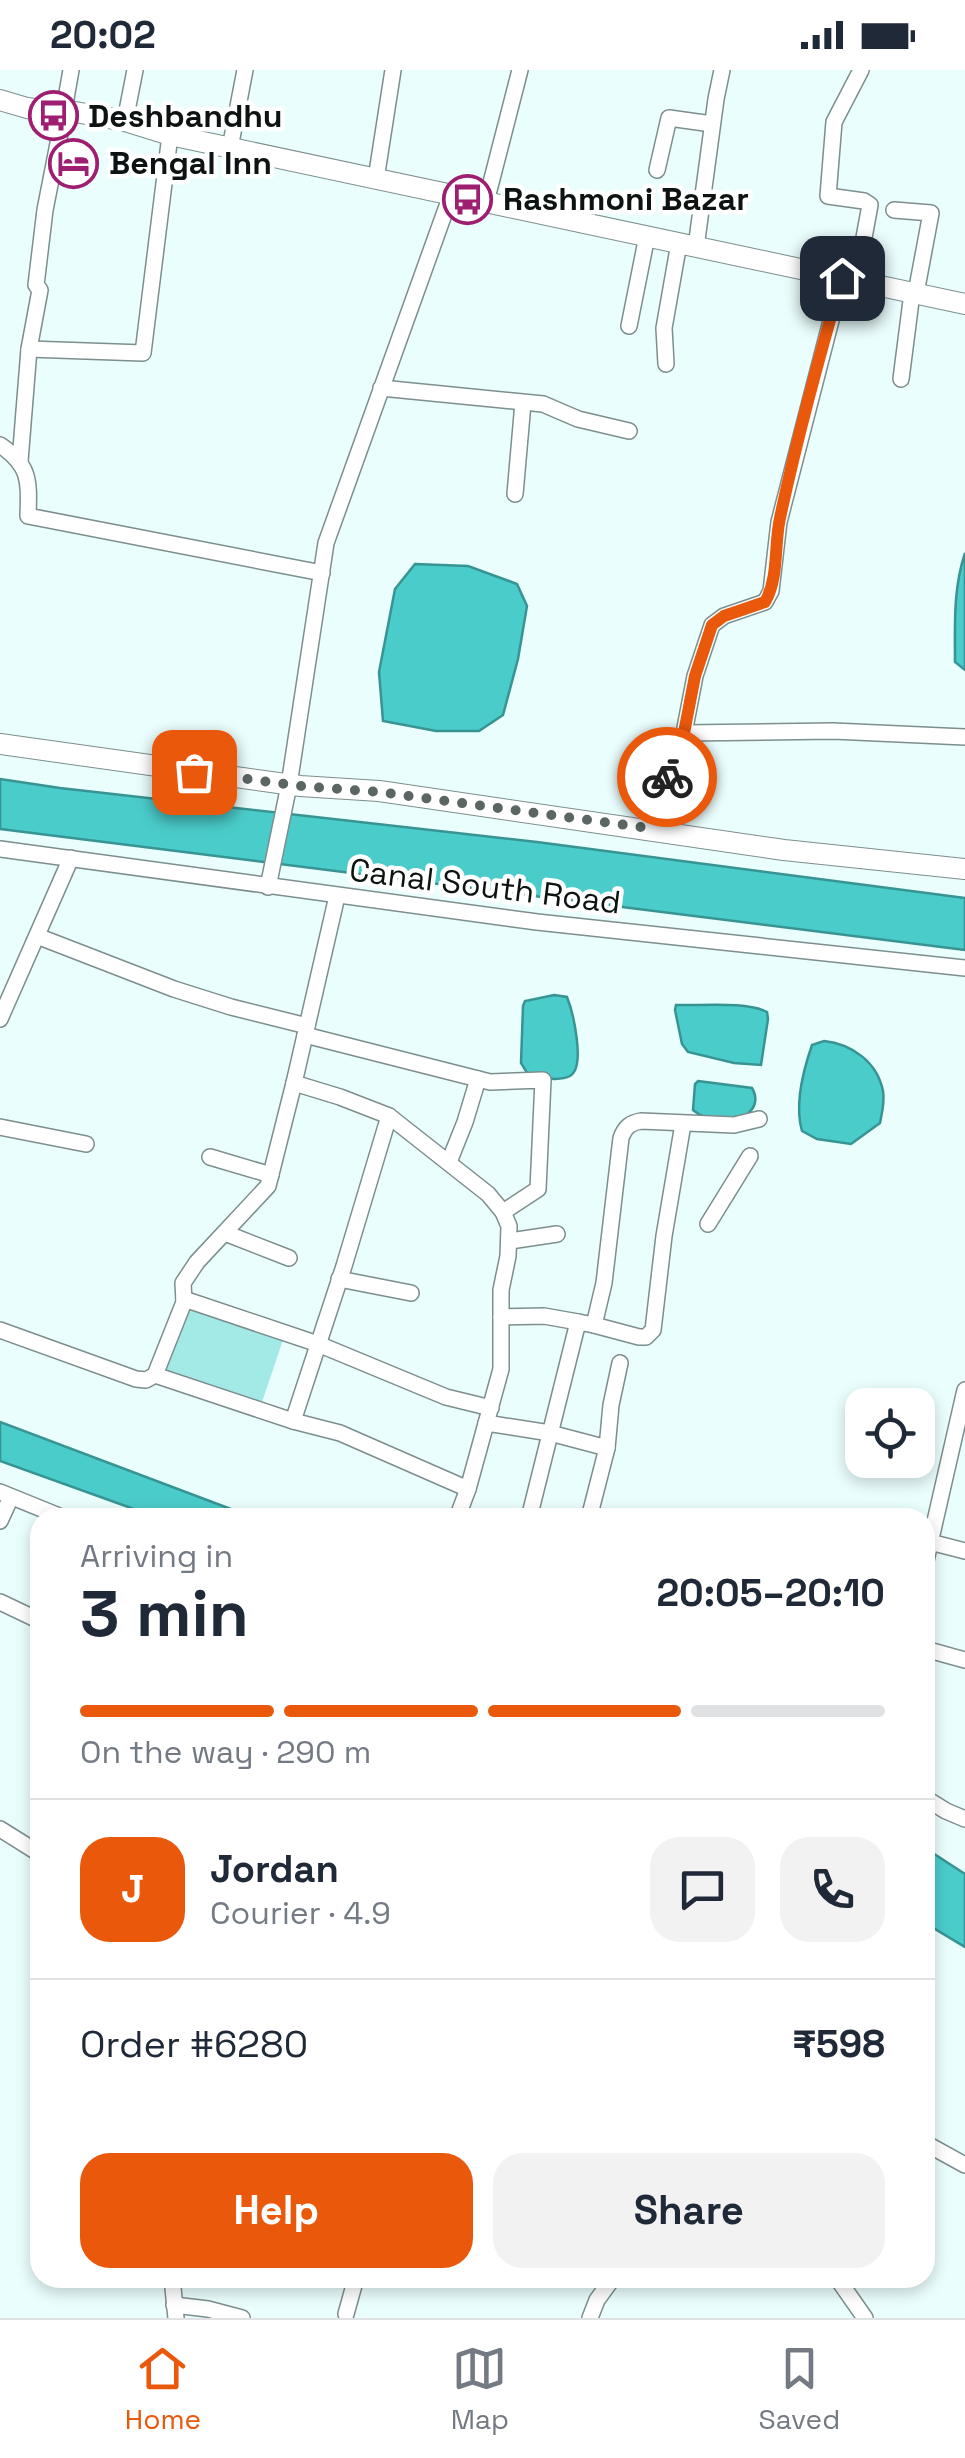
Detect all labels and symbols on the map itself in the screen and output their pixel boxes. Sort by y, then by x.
bus stop icon: Deshbandhu [27,90,79,142]
place label: Deshbandhu [88,96,282,136]
hotel icon: Bengal Inn [48,137,100,189]
place label: Bengal Inn [109,143,272,183]
bus stop icon: Rashmoni Bazar [442,173,494,225]
place label: Rashmoni Bazar [503,179,749,219]
pin [800,236,885,321]
courier [617,727,717,827]
pin [152,730,237,815]
street label: Canal South Road [347,850,623,922]

